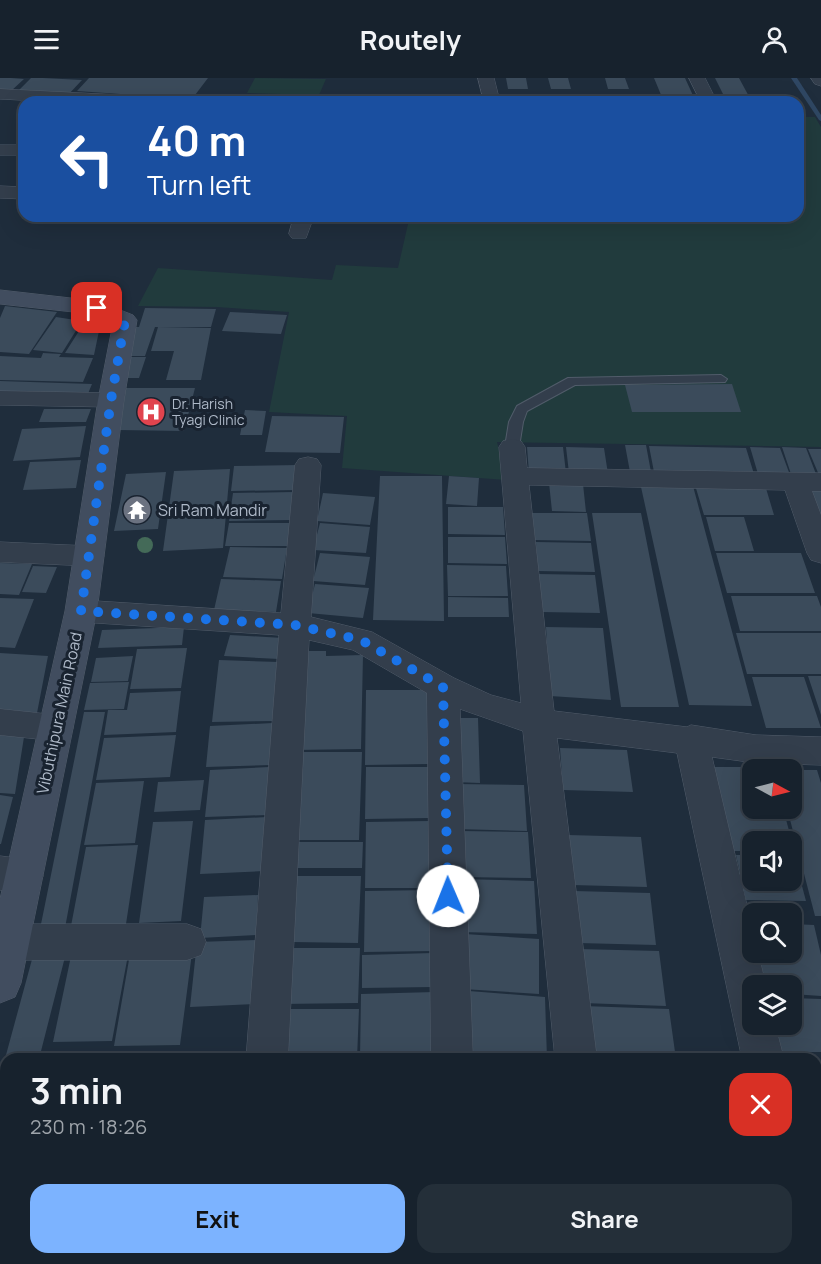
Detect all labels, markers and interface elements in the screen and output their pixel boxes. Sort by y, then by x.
text: Routely [360,21,461,58]
icon: menu [30,23,63,56]
icon: person [758,23,791,56]
text: 40 m [147,111,246,169]
icon: left [48,120,126,198]
text: Turn left [147,166,251,203]
pin [71,282,122,333]
icon: arrive [80,291,113,324]
place label: Dr. Harish Tyagi Clinic [172,394,245,429]
hospital icon: Dr. Harish Tyagi Clinic [135,396,167,428]
temple icon: Sri Ram Mandir [121,494,153,526]
place label: Sri Ram Mandir [158,499,267,521]
street label: Vibuthipura Main Road [31,630,87,796]
north arrow [742,759,802,819]
map controls [742,759,802,1035]
button: sound [742,831,802,891]
position arrow [416,864,480,928]
button: search [742,903,802,963]
button: layers [742,975,802,1035]
text: 3 min [30,1066,123,1115]
button: close [729,1073,792,1136]
text: 230 m · 18:26 [30,1113,147,1140]
button: Exit [30,1184,405,1253]
button: Share [417,1184,792,1253]

